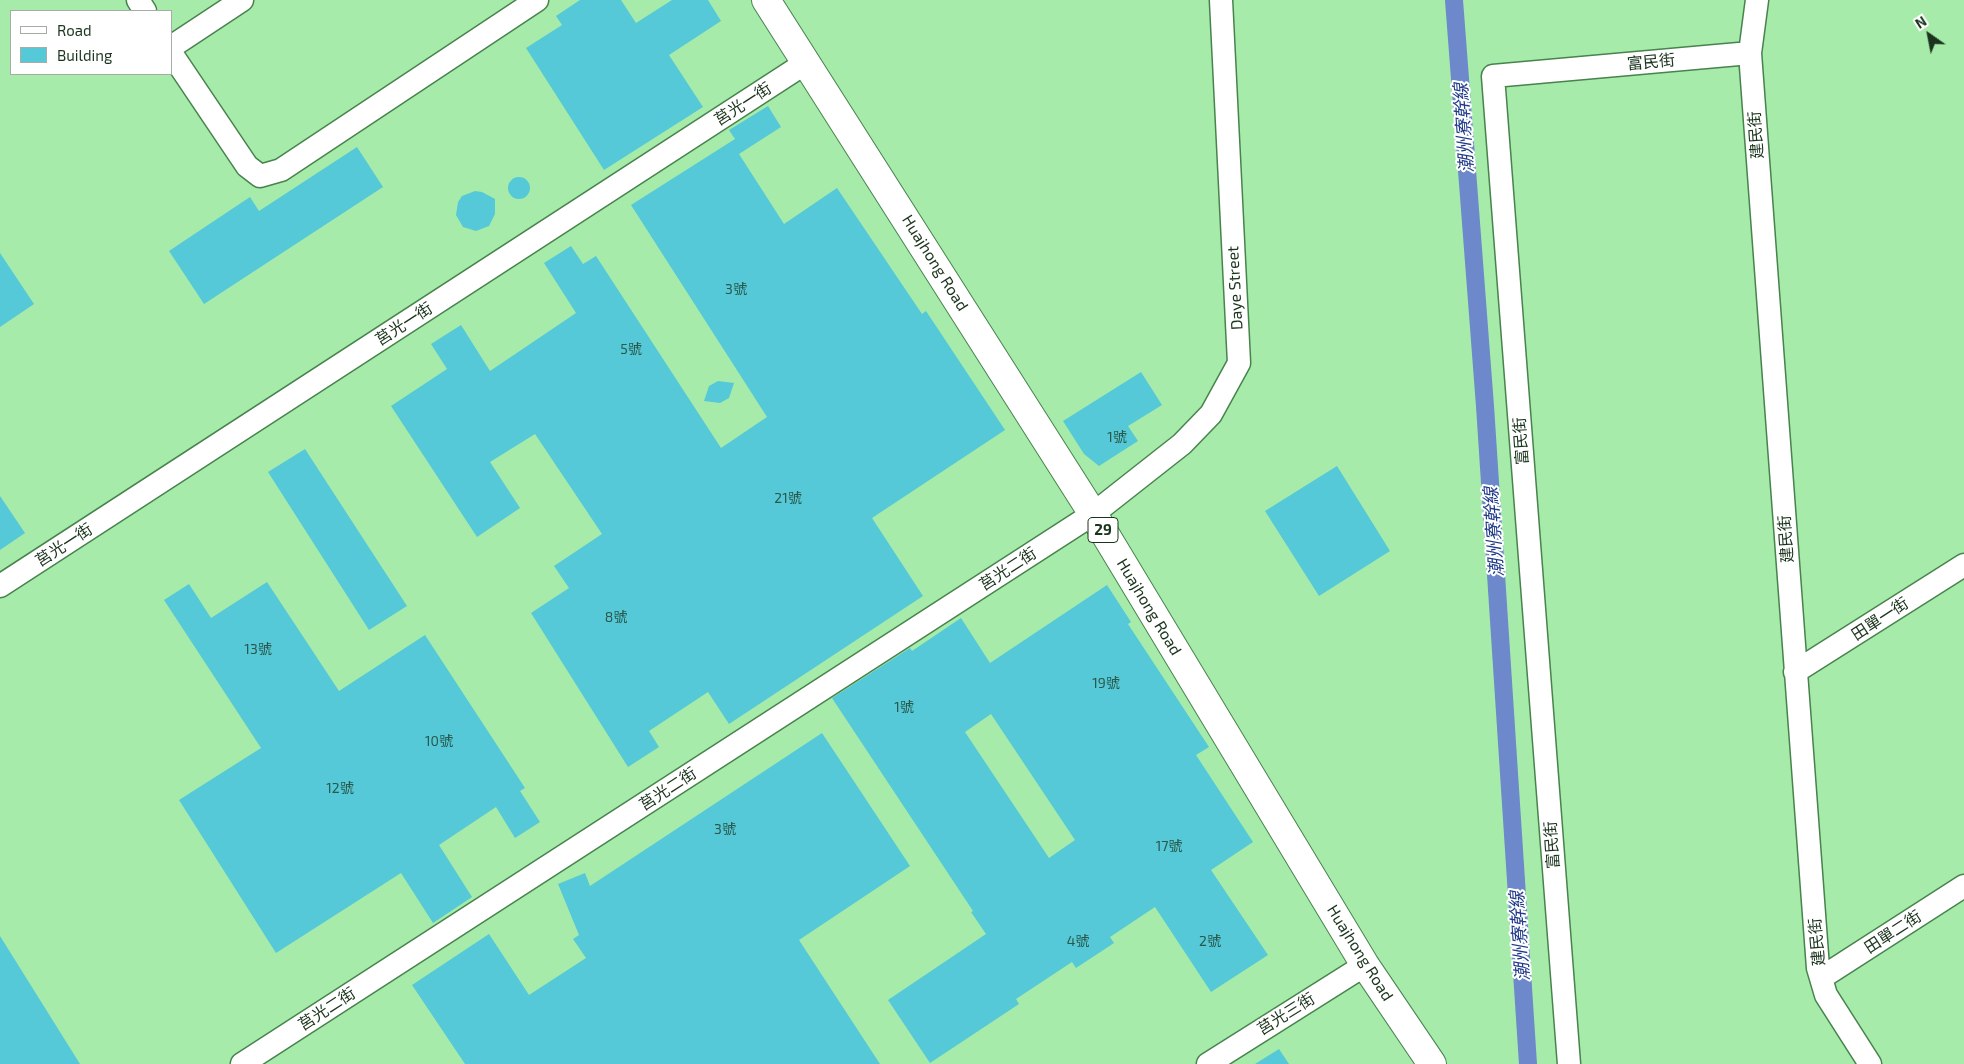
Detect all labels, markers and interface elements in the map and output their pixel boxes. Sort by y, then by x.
legend [10,10,172,75]
north arrow [1904,10,1954,60]
text: N [1912,12,1929,32]
text: Road [57,21,92,39]
text: Building [57,46,112,64]
street label: 富民街 [1626,50,1676,74]
street label: 莒光一街 [711,79,775,129]
water label: 潮州寮幹線 [1450,82,1478,174]
street label: 建民街 [1745,110,1767,160]
street label: Huajhong Road [898,211,972,315]
street label: Daye Street [1223,245,1247,331]
house number: 3號 [725,281,747,297]
street label: 莒光一街 [372,299,436,349]
house number: 5號 [620,341,642,357]
street label: 富民街 [1510,416,1532,466]
house number: 1號 [1107,429,1127,445]
water label: 潮州寮幹線 [1480,486,1508,578]
house number: 21號 [774,490,802,506]
street label: 建民街 [1775,514,1797,564]
road number: 29 [1088,518,1118,542]
street label: 莒光一街 [32,520,96,570]
street label: 莒光二街 [976,544,1040,594]
street label: Huajhong Road [1113,555,1185,659]
street label: 田單一街 [1848,594,1912,644]
house number: 8號 [605,609,627,625]
house number: 13號 [244,641,272,657]
house number: 19號 [1092,675,1120,691]
house number: 1號 [894,699,914,715]
house number: 10號 [425,733,453,749]
street label: 莒光二街 [636,764,700,814]
house number: 12號 [326,780,354,796]
street label: 富民街 [1541,820,1563,870]
house number: 3號 [714,821,736,837]
house number: 17號 [1156,838,1182,854]
water label: 潮州寮幹線 [1506,890,1534,982]
street label: Huajhong Road [1323,901,1397,1005]
street label: 田單二街 [1861,907,1925,957]
street label: 建民街 [1805,917,1829,967]
house number: 4號 [1067,933,1089,949]
house number: 2號 [1199,933,1221,949]
street label: 莒光二街 [295,984,359,1034]
street label: 莒光三街 [1254,989,1318,1039]

